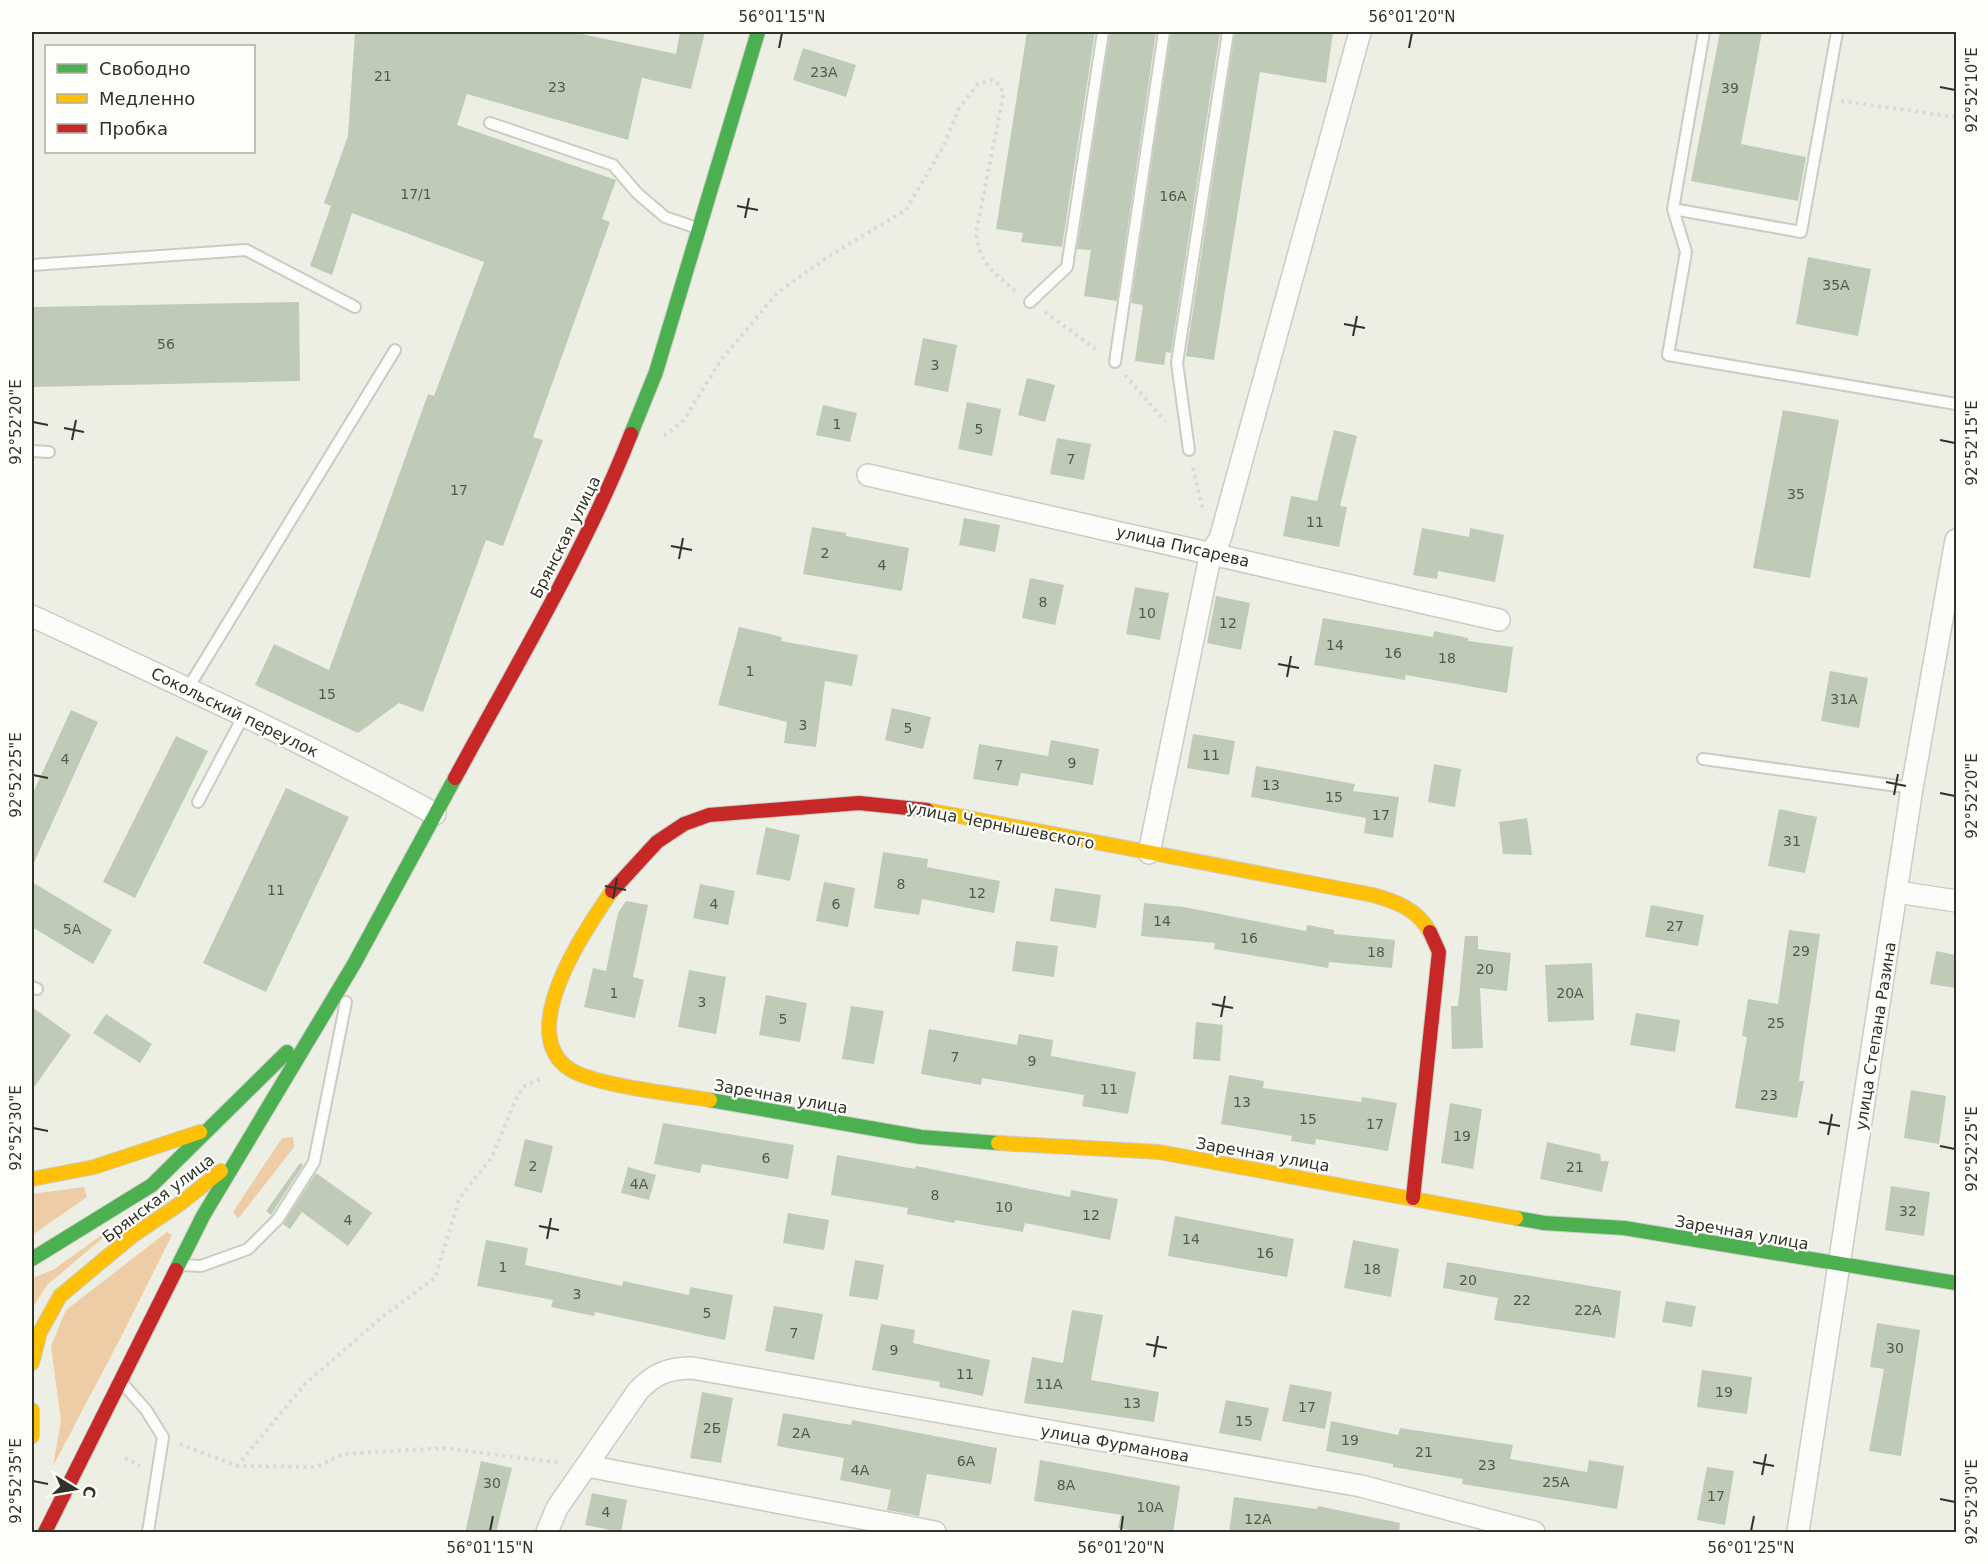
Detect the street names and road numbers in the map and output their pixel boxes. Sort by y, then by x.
street label: Брянская улица [526,473,605,602]
street label: улица Писарева [1114,522,1251,571]
street label: Сокольский переулок [148,664,322,761]
street label: улица Чернышевского [906,798,1096,853]
street label: улица Степана Разина [1851,941,1900,1132]
street label: Заречная улица [713,1075,849,1118]
street label: Заречная улица [1195,1133,1331,1176]
street label: Брянская улица [99,1150,218,1247]
street label: Заречная улица [1674,1211,1810,1254]
street label: улица Фурманова [1039,1421,1191,1466]

